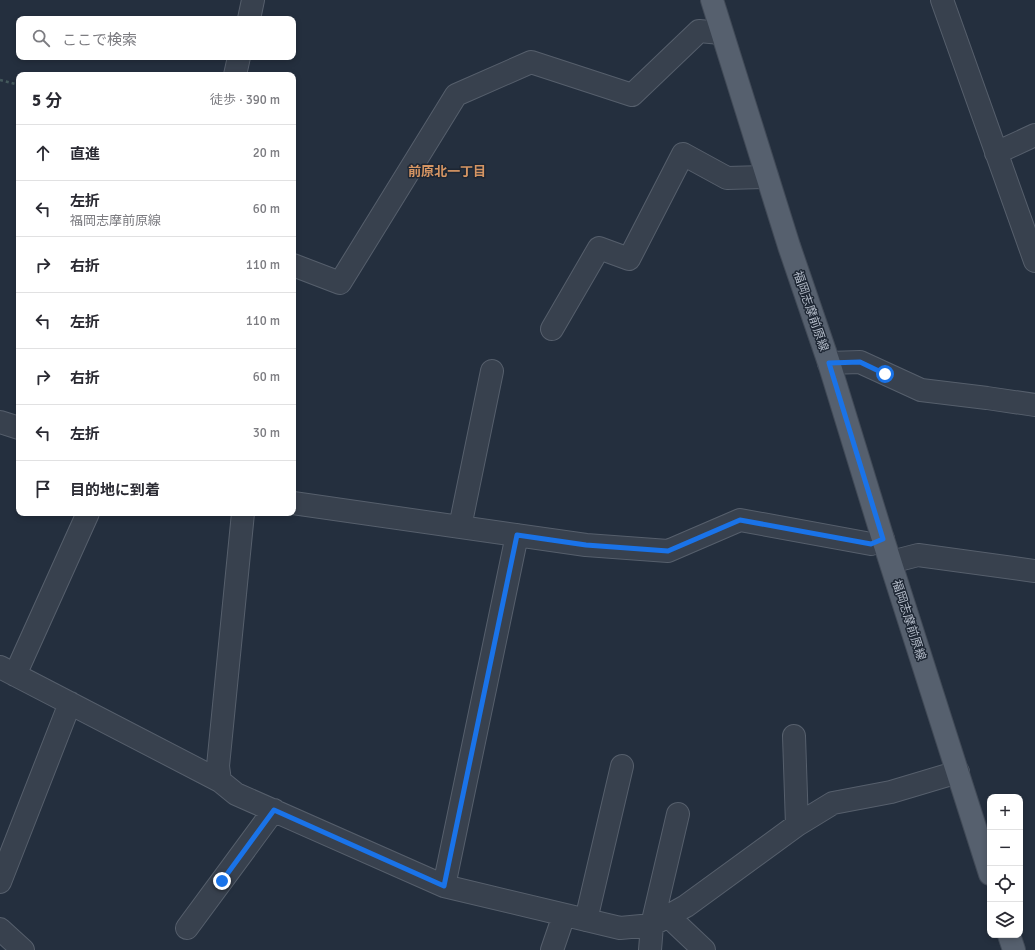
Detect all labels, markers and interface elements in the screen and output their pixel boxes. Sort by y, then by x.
search box [16,16,296,60]
icon: search [30,27,52,49]
text: ここで検索 [62,31,137,49]
text: 5 分 [32,90,62,111]
text: 徒歩 · 390 m [210,92,280,108]
icon: ahead [32,142,54,164]
text: 直進 [70,145,100,163]
text: 20 m [253,145,280,161]
district label: 前原北一丁目 [408,164,486,180]
text: 左折 [70,192,100,210]
icon: left [32,198,54,220]
text: 60 m [253,201,280,217]
text: 福岡志摩前原線 [70,213,161,229]
icon: right [32,254,54,276]
text: 右折 [70,257,100,275]
text: 110 m [246,257,280,273]
street label: 福岡志摩前原線 [790,269,831,353]
icon: left [32,310,54,332]
text: 左折 [70,313,100,331]
text: 110 m [246,313,280,329]
route start [876,365,894,383]
icon: right [32,366,54,388]
text: 右折 [70,369,100,387]
text: 60 m [253,369,280,385]
icon: left [32,422,54,444]
text: 左折 [70,425,100,443]
text: 30 m [253,425,280,441]
icon: arrive [32,478,54,500]
text: 目的地に到着 [70,481,160,499]
street label: 福岡志摩前原線 [888,578,929,662]
map controls [987,794,1023,938]
button: + [987,794,1023,830]
button: − [987,830,1023,866]
button: locate [987,866,1023,902]
route end [213,872,231,890]
button: layers [987,902,1023,938]

